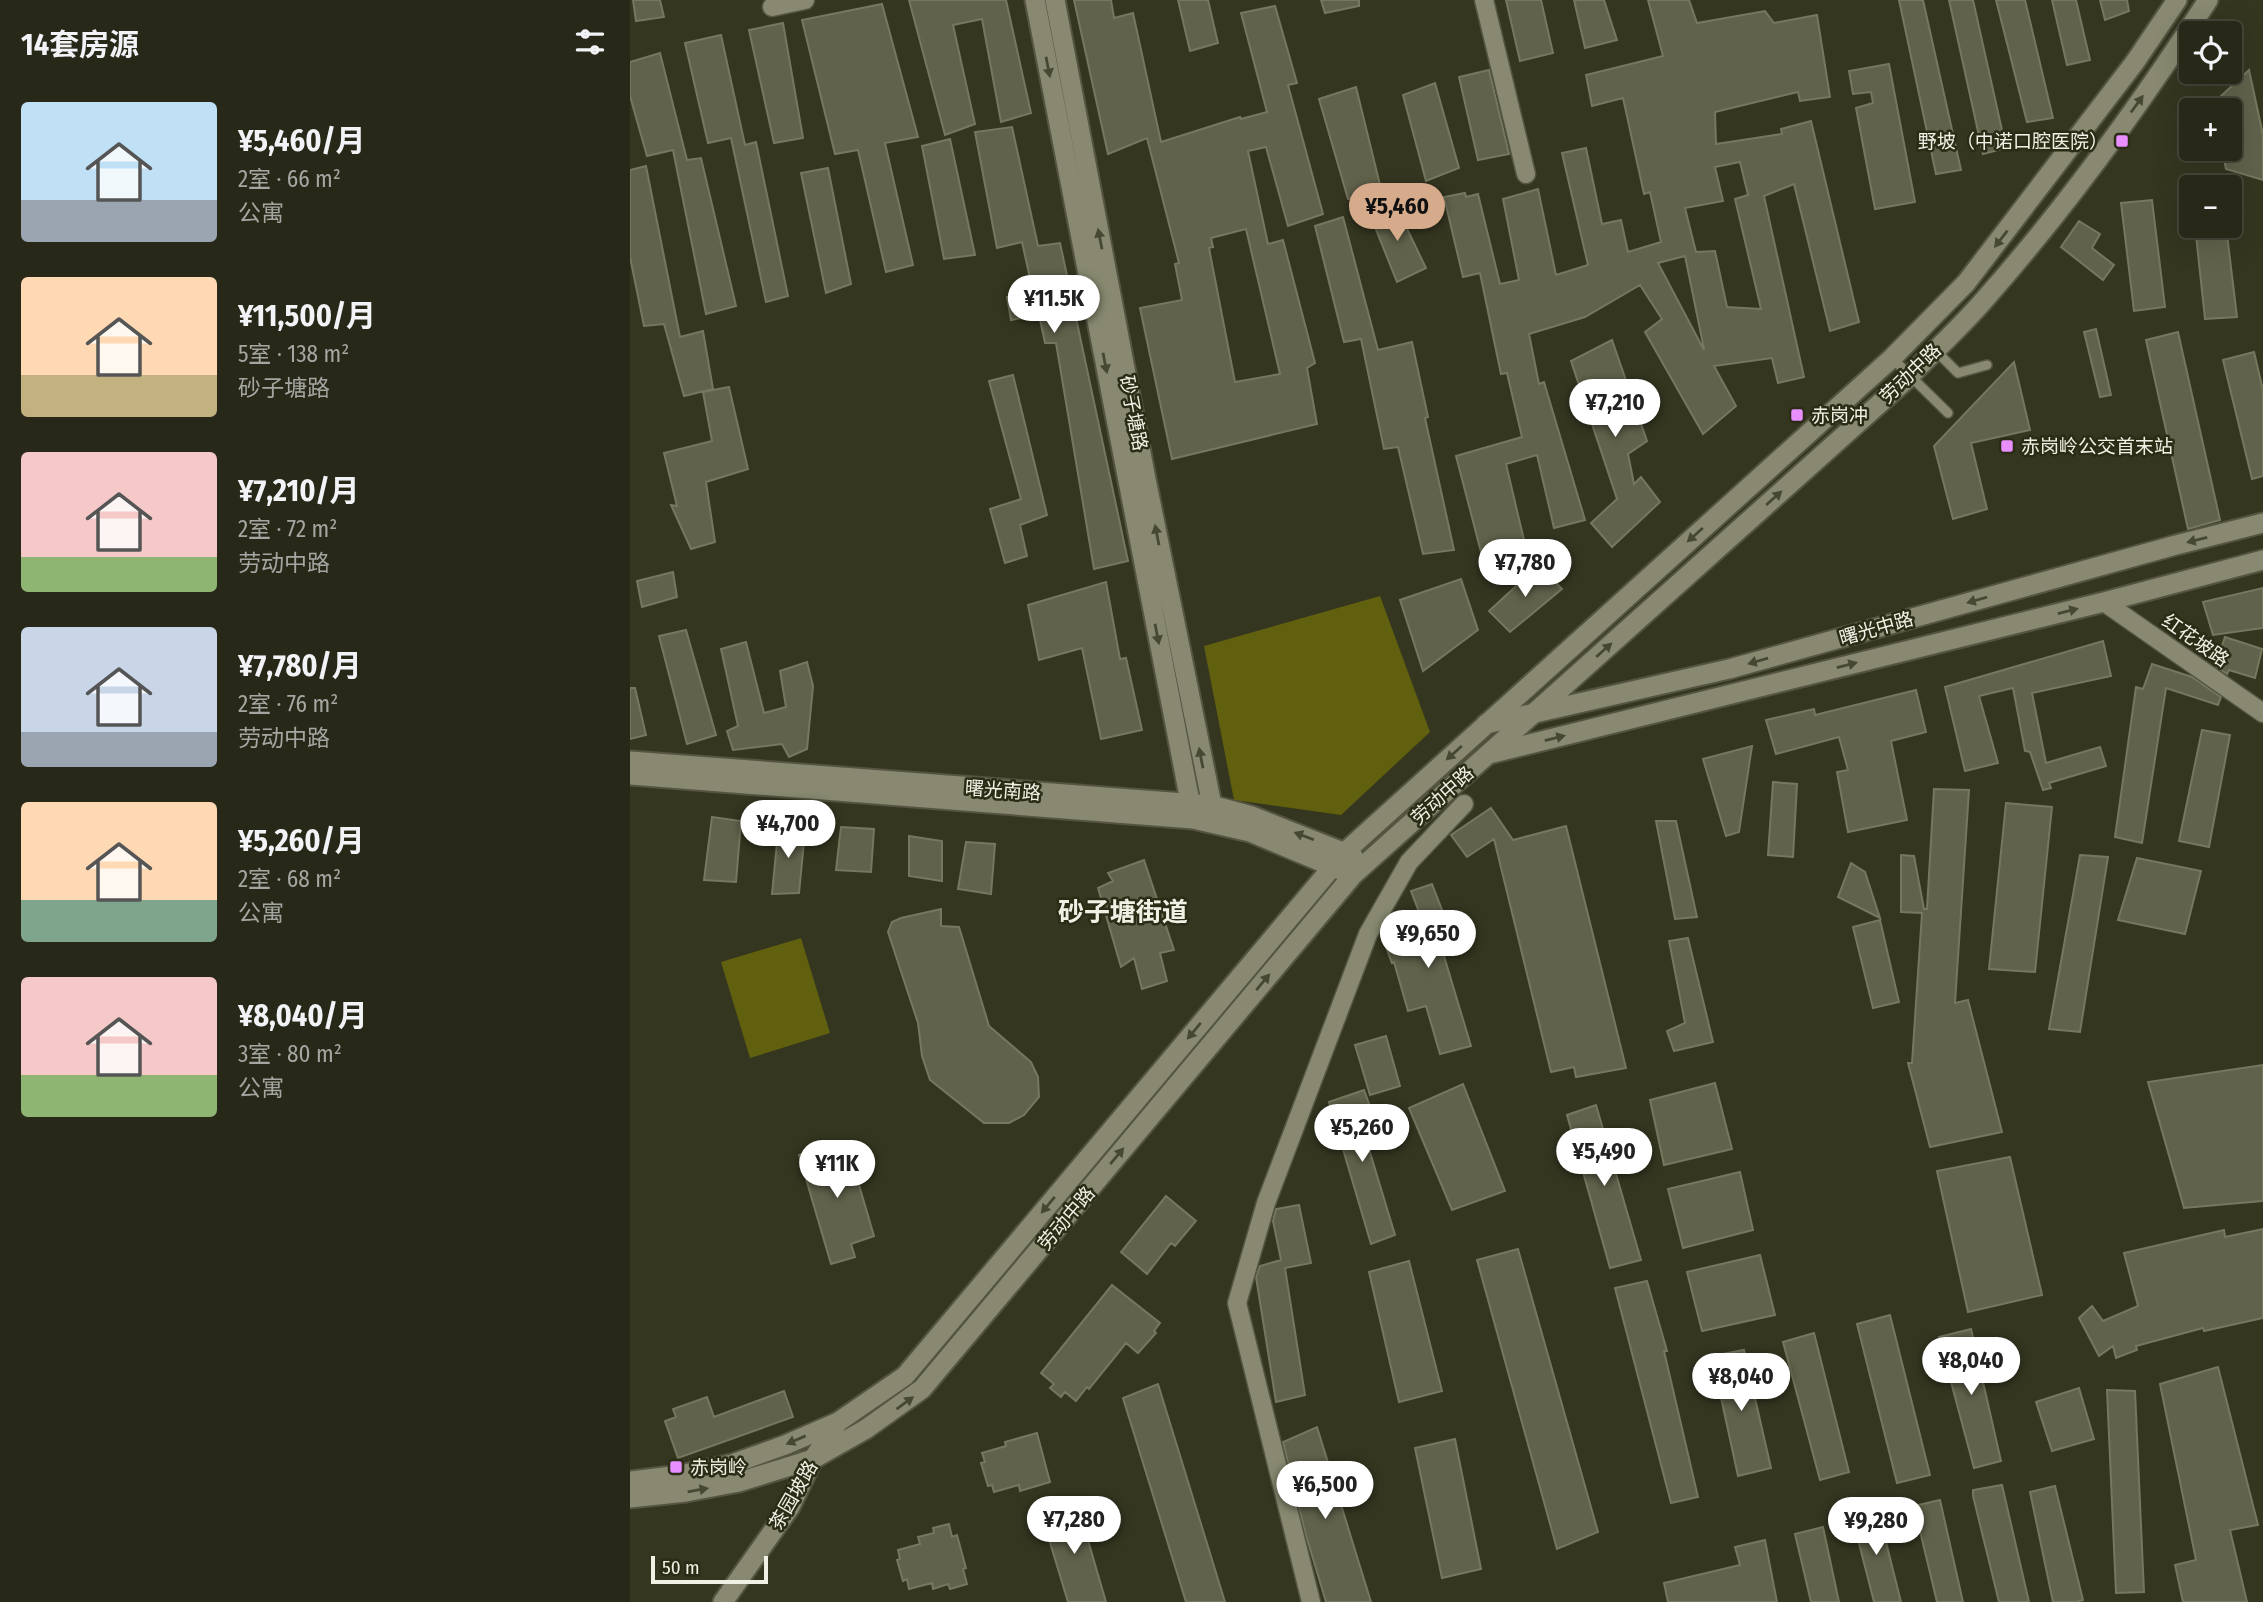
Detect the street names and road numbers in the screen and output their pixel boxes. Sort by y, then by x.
street label: 劳动中路 [1875,339,1946,408]
street label: 砂子塘路 [1115,374,1152,453]
street label: 曙光中路 [1836,607,1916,650]
street label: 红花坡路 [2158,609,2233,672]
street label: 劳动中路 [1406,761,1478,829]
street label: 曙光南路 [964,776,1042,805]
street label: 劳动中路 [1033,1182,1100,1255]
street label: 茶园坡路 [764,1457,822,1534]

